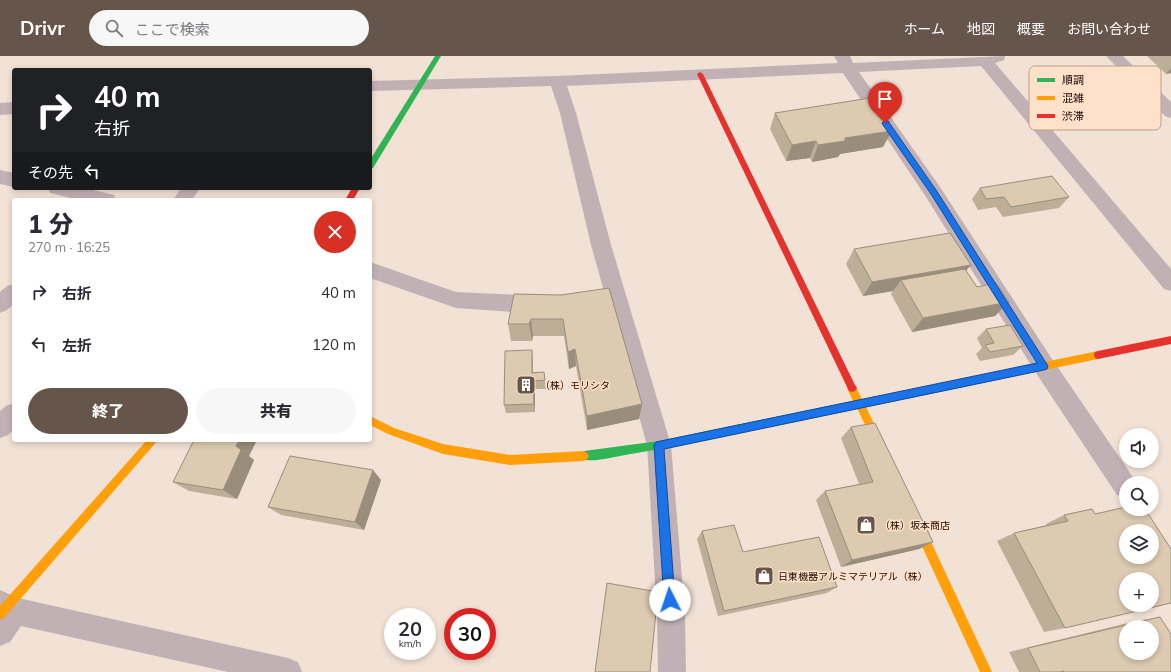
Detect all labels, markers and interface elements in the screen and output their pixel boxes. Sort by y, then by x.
search box [89,10,369,46]
text: Drivr [20,16,65,40]
icon: search [103,17,125,39]
text: ここで検索 [135,20,210,39]
text: ホーム [903,20,945,38]
text: 地図 [967,20,995,38]
text: 概要 [1017,20,1045,38]
text: お問い合わせ [1067,20,1151,38]
legend [1029,66,1161,130]
text: 順調 [1062,73,1084,87]
text: 40 m [94,79,160,114]
pin [868,82,902,123]
icon: right [28,84,80,136]
icon: arrive [874,88,896,110]
text: 混雑 [1062,91,1084,105]
text: 渋滞 [1062,109,1084,123]
text: 右折 [94,117,130,140]
icon: left [81,160,103,182]
text: その先 [28,163,73,182]
text: 1 分 [28,209,73,239]
button: close [314,211,356,253]
text: 270 m · 16:25 [28,239,110,255]
icon: right [28,281,50,303]
text: 40 m [321,283,356,302]
text: 右折 [62,284,92,303]
icon: left [28,333,50,355]
text: 120 m [312,335,356,354]
text: 左折 [62,336,92,355]
building icon: （株）モリシタ [515,374,537,396]
place label: （株）モリシタ [540,379,610,392]
button: 終了 [28,388,188,434]
button: 共有 [196,388,356,434]
map controls [1119,428,1159,660]
button: sound [1119,428,1159,468]
button: search [1119,476,1159,516]
shop icon: （株）坂本商店 [855,514,877,536]
place label: （株）坂本商店 [880,519,950,532]
button: layers [1119,524,1159,564]
shop icon: 日東機器アルミマテリアル（株） [753,565,775,587]
place label: 日東機器アルミマテリアル（株） [778,570,928,583]
button: + [1119,572,1159,612]
position arrow [649,579,691,621]
speed limit sign: 30 [444,608,496,660]
text: 20 [398,616,422,641]
button: − [1119,620,1159,660]
text: km/h [399,637,421,650]

